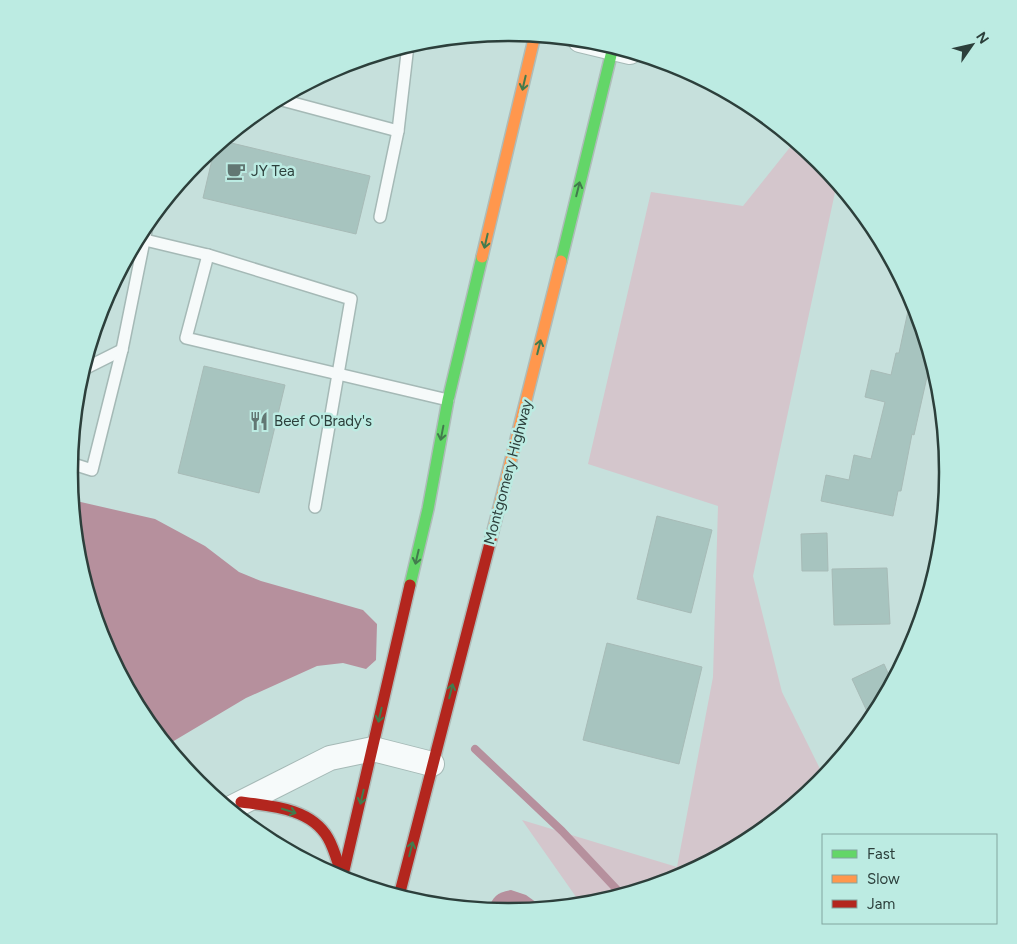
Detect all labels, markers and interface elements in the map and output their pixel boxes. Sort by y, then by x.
north arrow [947,20,997,70]
text: N [972,29,992,47]
one-way arrow [519,74,528,90]
cafe icon: JY Tea [225,160,247,182]
place label: JY Tea [251,162,295,180]
one-way arrow [574,182,583,198]
one-way arrow [481,232,490,248]
one-way arrow [535,339,544,355]
street label: Montgomery Highway [480,397,536,546]
restaurant icon: Beef O'Brady's [248,410,270,432]
place label: Beef O'Brady's [274,412,372,430]
one-way arrow [437,425,447,441]
one-way arrow [412,548,421,564]
one-way arrow [447,684,456,700]
one-way arrow [375,707,384,723]
one-way arrow [357,788,366,804]
one-way arrow [280,807,296,816]
legend [822,834,997,924]
one-way arrow [407,841,416,857]
text: Fast [867,845,896,863]
text: Slow [867,870,900,888]
text: Jam [867,895,895,913]

